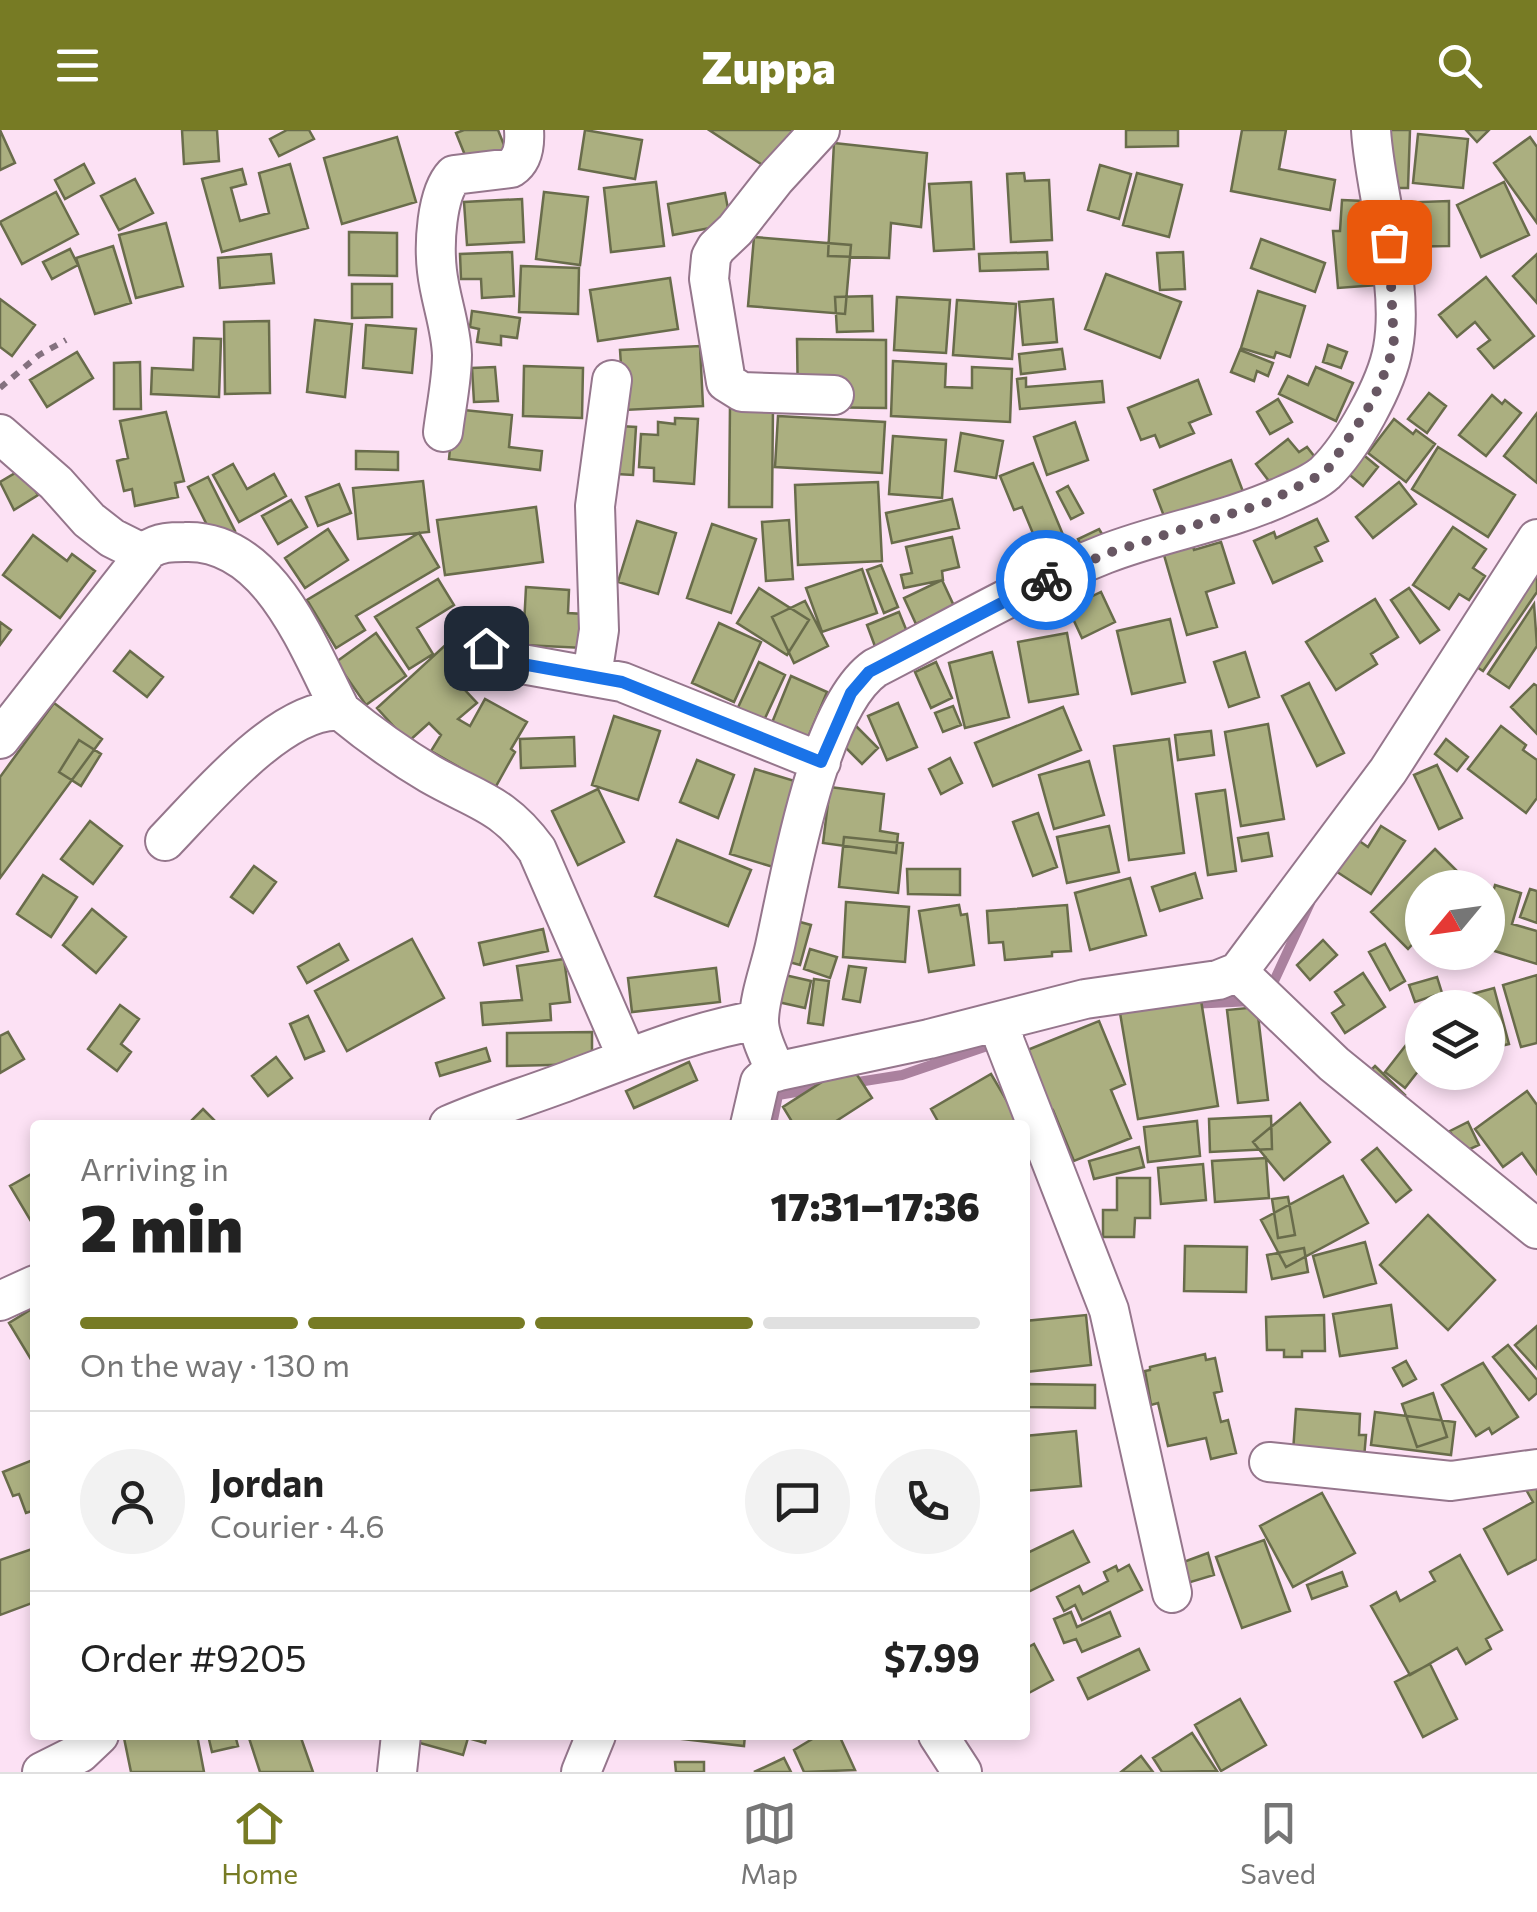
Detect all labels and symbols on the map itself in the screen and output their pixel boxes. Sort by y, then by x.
pin [1347,200,1432,285]
courier [996,530,1096,630]
pin [444,606,529,691]
north arrow [1405,870,1505,970]

